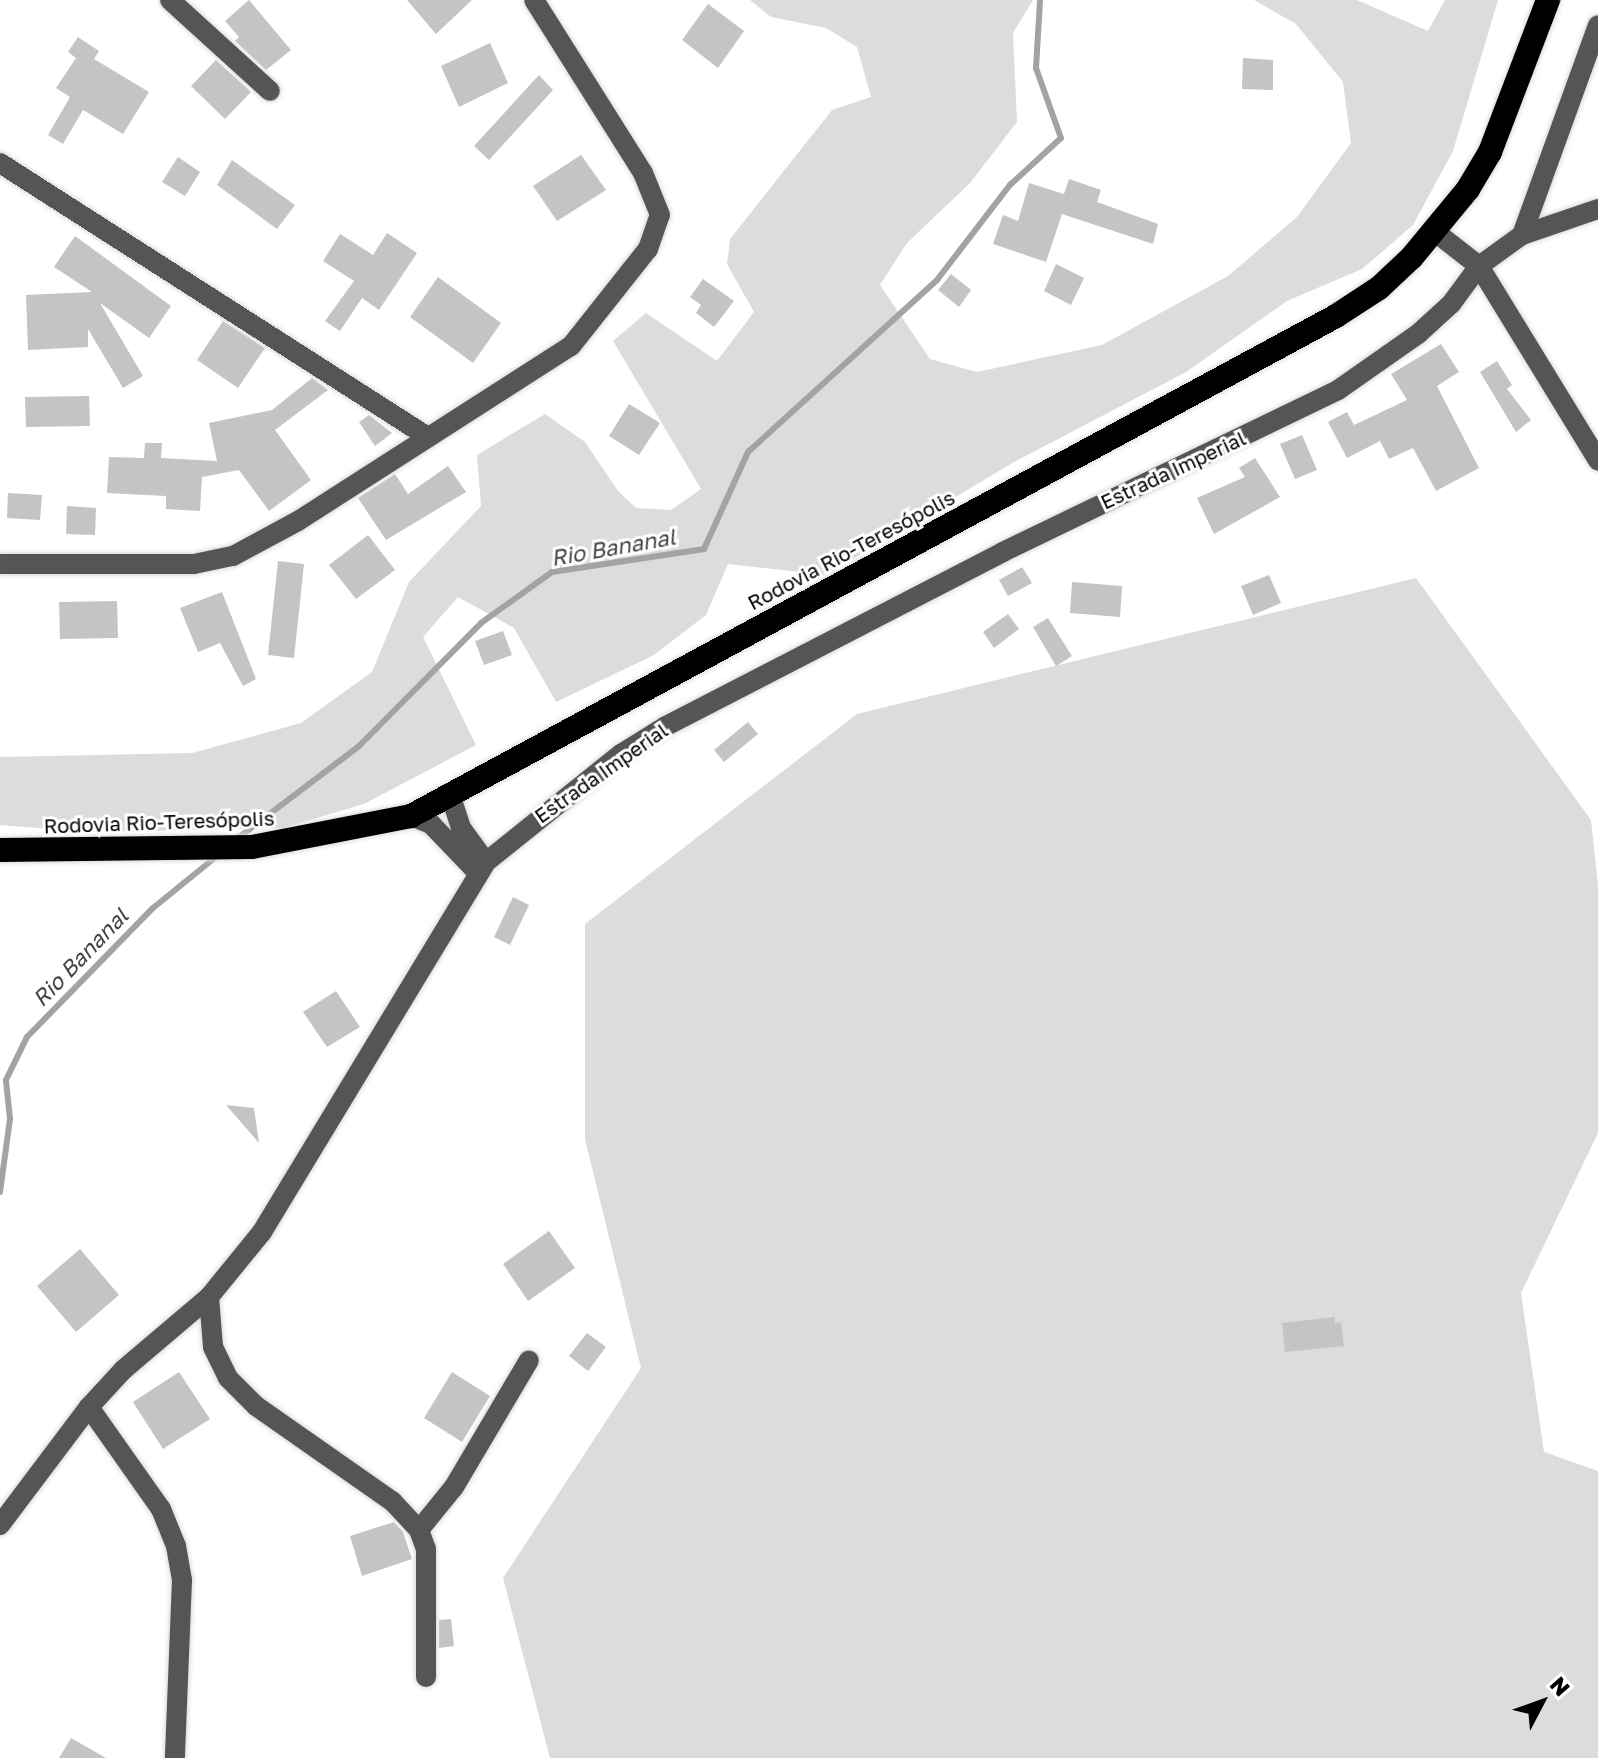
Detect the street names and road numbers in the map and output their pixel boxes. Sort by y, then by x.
street label: Estrada Imperial [1097,426,1249,514]
street label: Rodovia Rio-Teresópolis [743,485,959,615]
street label: Estrada Imperial [530,718,672,828]
street label: Rodovia Rio-Teresópolis [43,806,275,838]

